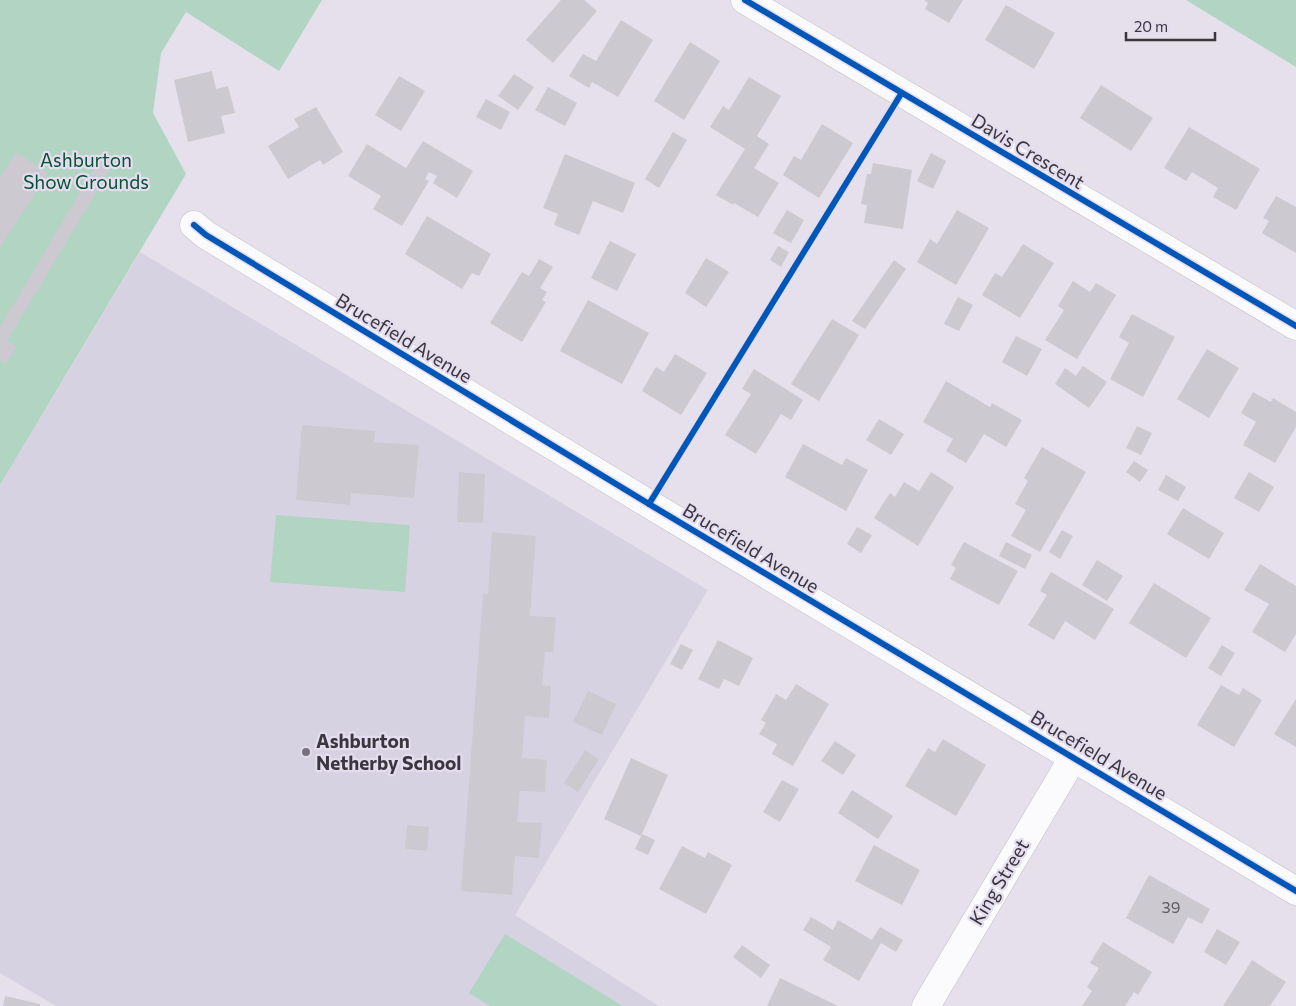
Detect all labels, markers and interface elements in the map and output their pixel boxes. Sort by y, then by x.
scale bar [1126,10,1215,42]
text: 20 m [1134,17,1168,35]
street label: Davis Crescent [968,108,1089,193]
park label: Ashburton Show Grounds [23,148,149,193]
street label: Brucefield Avenue [332,288,477,387]
street label: Brucefield Avenue [679,498,824,597]
street label: Brucefield Avenue [1027,705,1172,804]
place label: Ashburton Netherby School [316,729,462,774]
marker: Ashburton Netherby School [300,746,312,758]
street label: King Street [964,834,1033,929]
house number: 39 [1162,897,1180,916]

